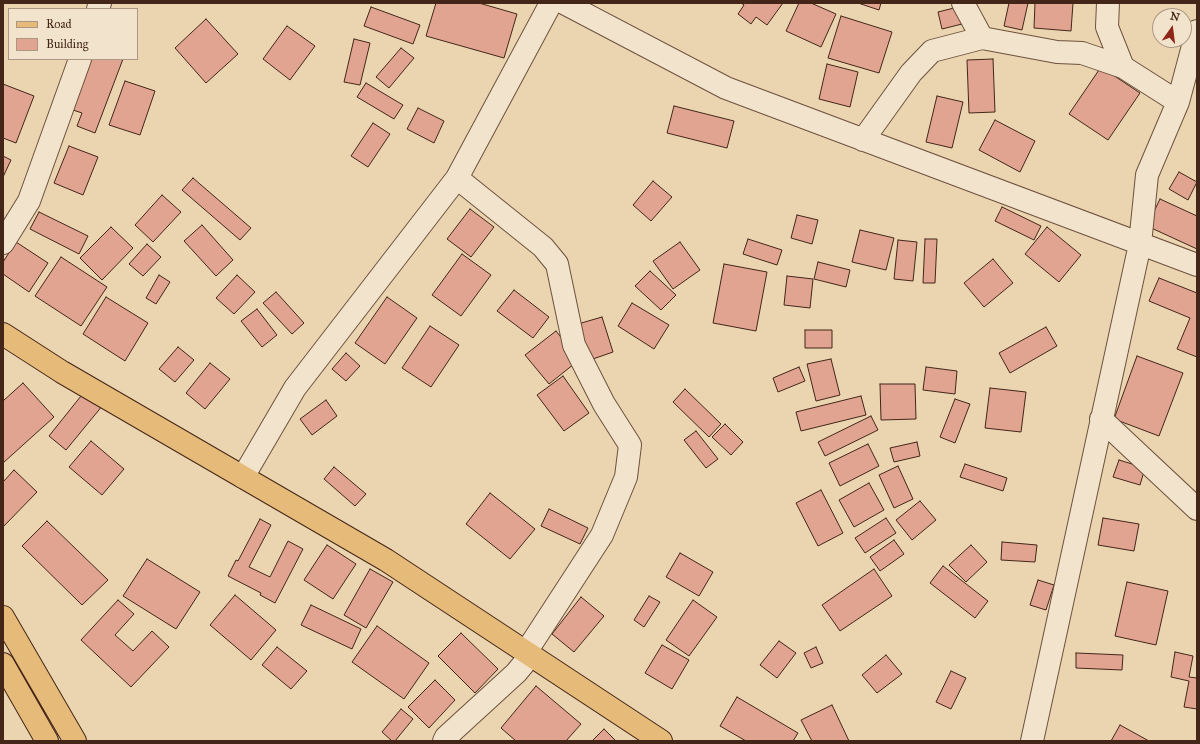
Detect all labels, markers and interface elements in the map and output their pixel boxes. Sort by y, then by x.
legend [8,8,138,60]
north arrow [1152,8,1192,48]
text: N [1169,9,1181,24]
text: Road [46,17,72,31]
text: Building [46,37,88,51]

